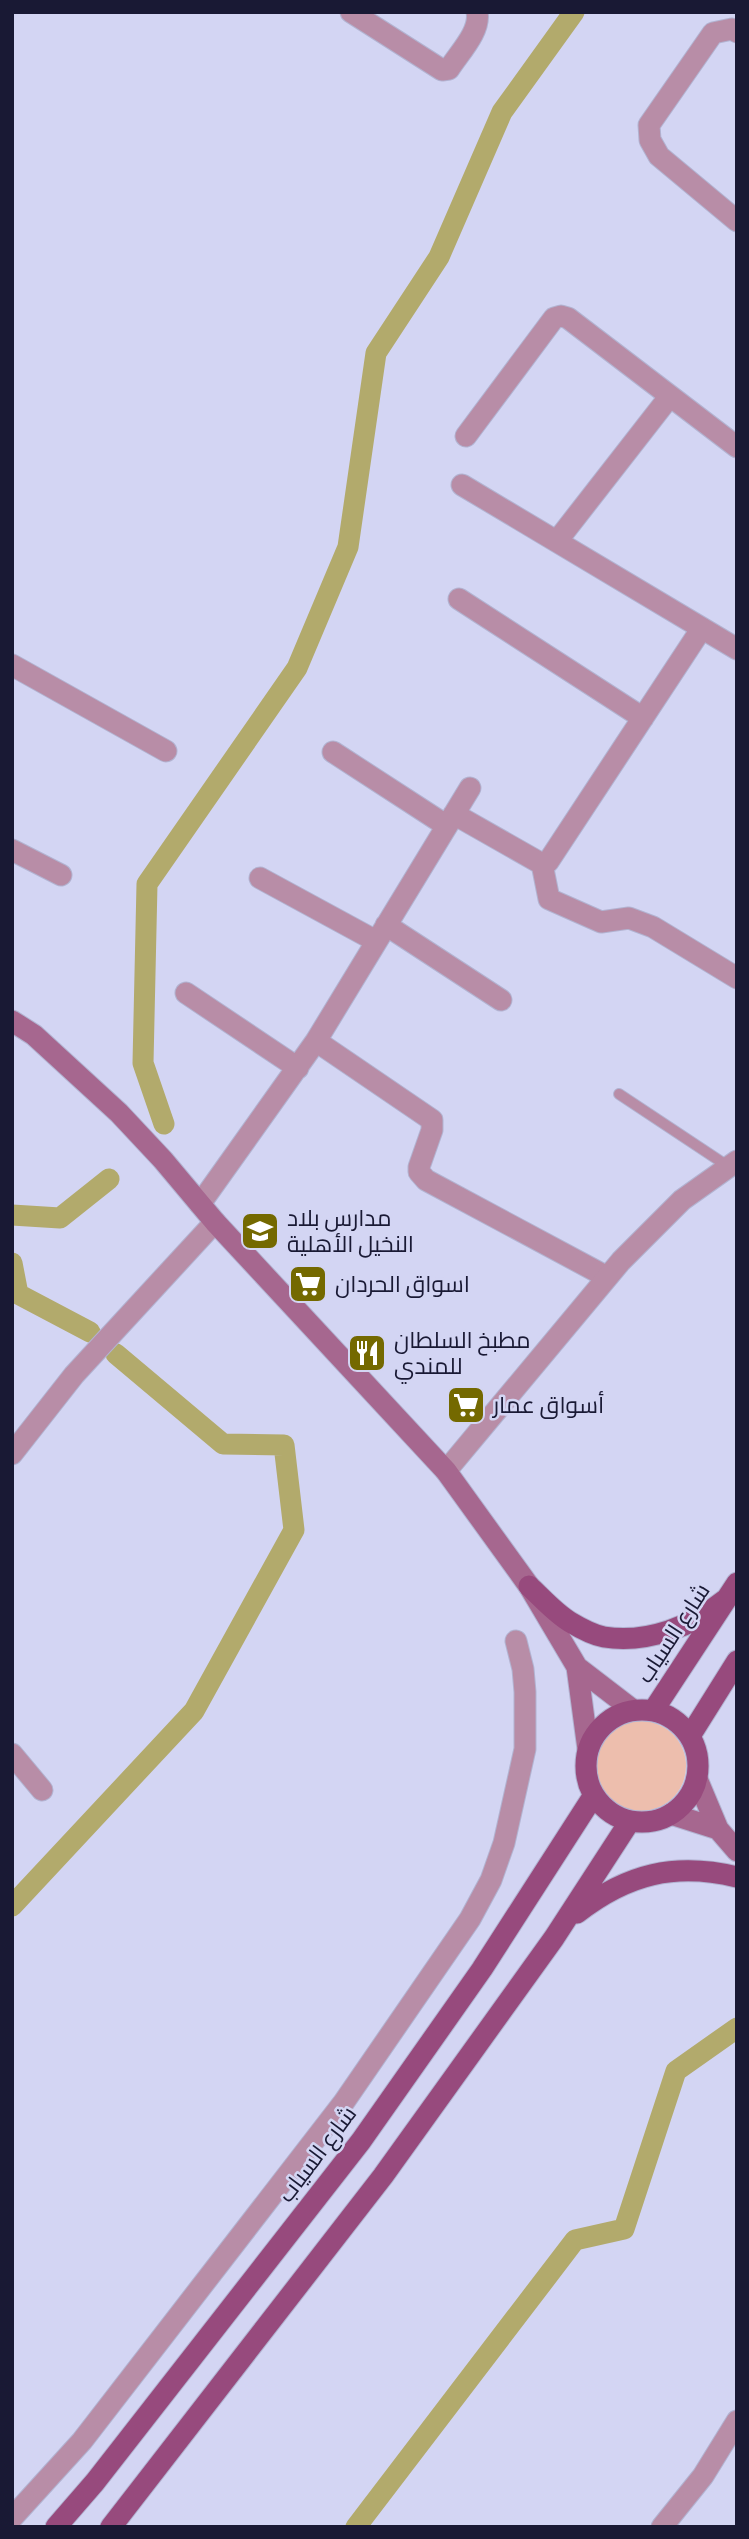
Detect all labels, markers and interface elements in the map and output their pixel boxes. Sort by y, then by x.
place label: مدارس بلاد النخيل الأهلية [287,1201,414,1259]
school or university icon: مدارس بلاد النخيل الأهلية [239,1210,281,1252]
supermarket icon: اسواق الحردان [287,1263,329,1305]
place label: اسواق الحردان [335,1267,470,1299]
place label: مطبخ السلطان للمندي [394,1323,530,1384]
restaurant icon: مطبخ السلطان للمندي [346,1332,388,1374]
supermarket icon: أسواق عمار [445,1384,487,1426]
place label: أسواق عمار [491,1388,604,1420]
street label: شارع السياب [628,1576,717,1689]
street label: شارع السياب [269,2099,364,2209]

